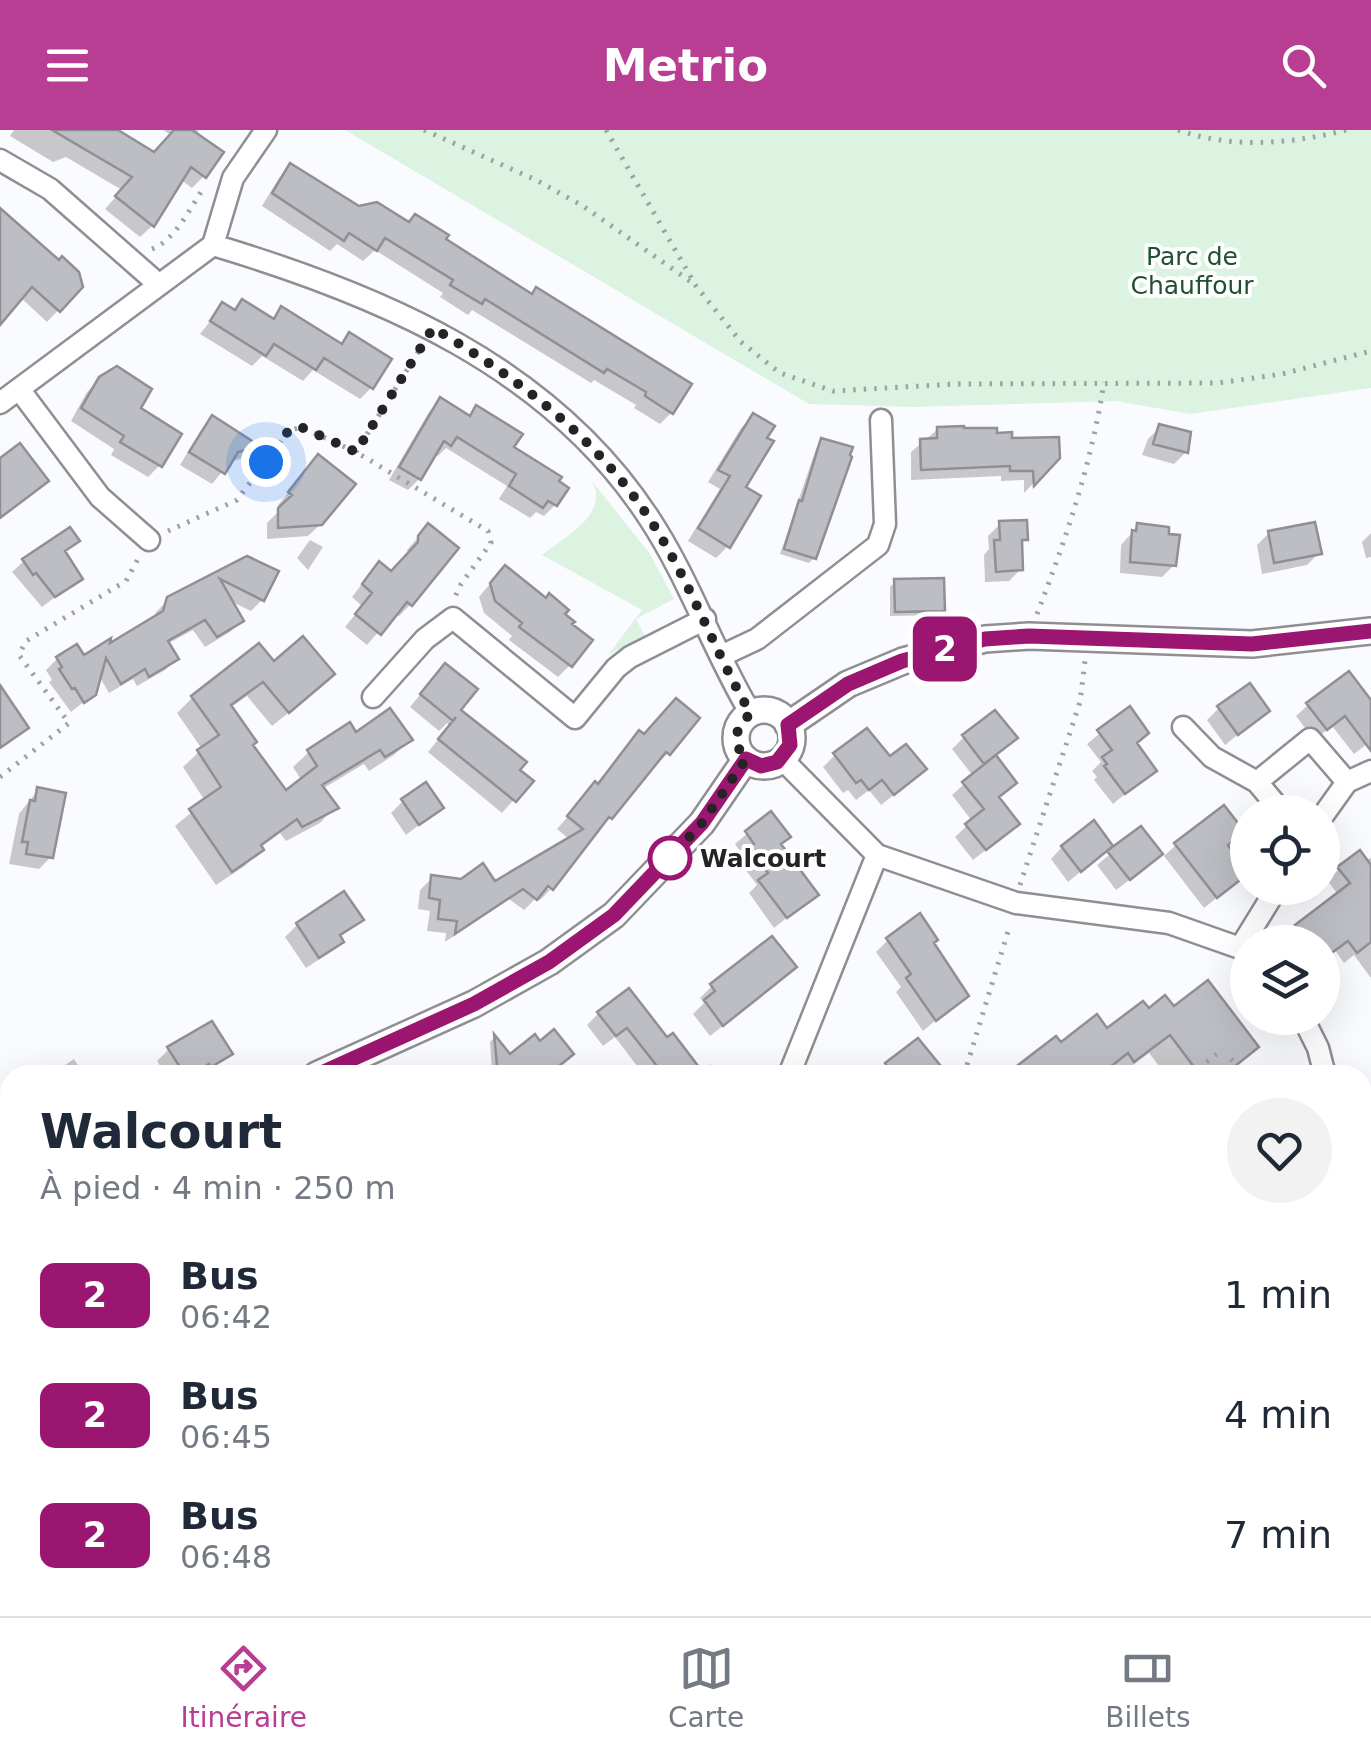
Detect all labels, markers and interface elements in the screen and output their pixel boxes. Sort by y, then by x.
icon: menu [40,38,95,93]
icon: search [1276,38,1331,93]
text: Metrio [603,39,768,92]
park label: Parc de Chauffour [1130,242,1254,300]
your location [241,437,291,487]
line badge: 2 [912,616,978,682]
text: 2 [933,629,957,669]
map controls [1230,795,1340,1035]
button: locate [1230,795,1340,905]
marker: Walcourt [649,837,691,879]
place label: Walcourt [700,844,826,873]
button: layers [1230,925,1340,1035]
button: heart [1227,1098,1332,1203]
text: Walcourt [40,1103,282,1159]
text: À pied · 4 min · 250 m [40,1169,396,1207]
text: Bus [180,1254,259,1298]
text: 1 min [1224,1273,1332,1317]
text: 2 [83,1275,107,1315]
text: 06:42 [180,1298,272,1336]
text: Bus [180,1374,259,1418]
text: 4 min [1224,1393,1332,1437]
text: 2 [83,1395,107,1435]
text: 06:45 [180,1418,272,1456]
text: Bus [180,1494,259,1538]
text: 7 min [1224,1513,1332,1557]
text: 2 [83,1515,107,1555]
text: 06:48 [180,1538,272,1576]
tab: Itinéraire [180,1641,307,1734]
tab: Carte [668,1641,744,1734]
tab: Billets [1105,1641,1191,1734]

